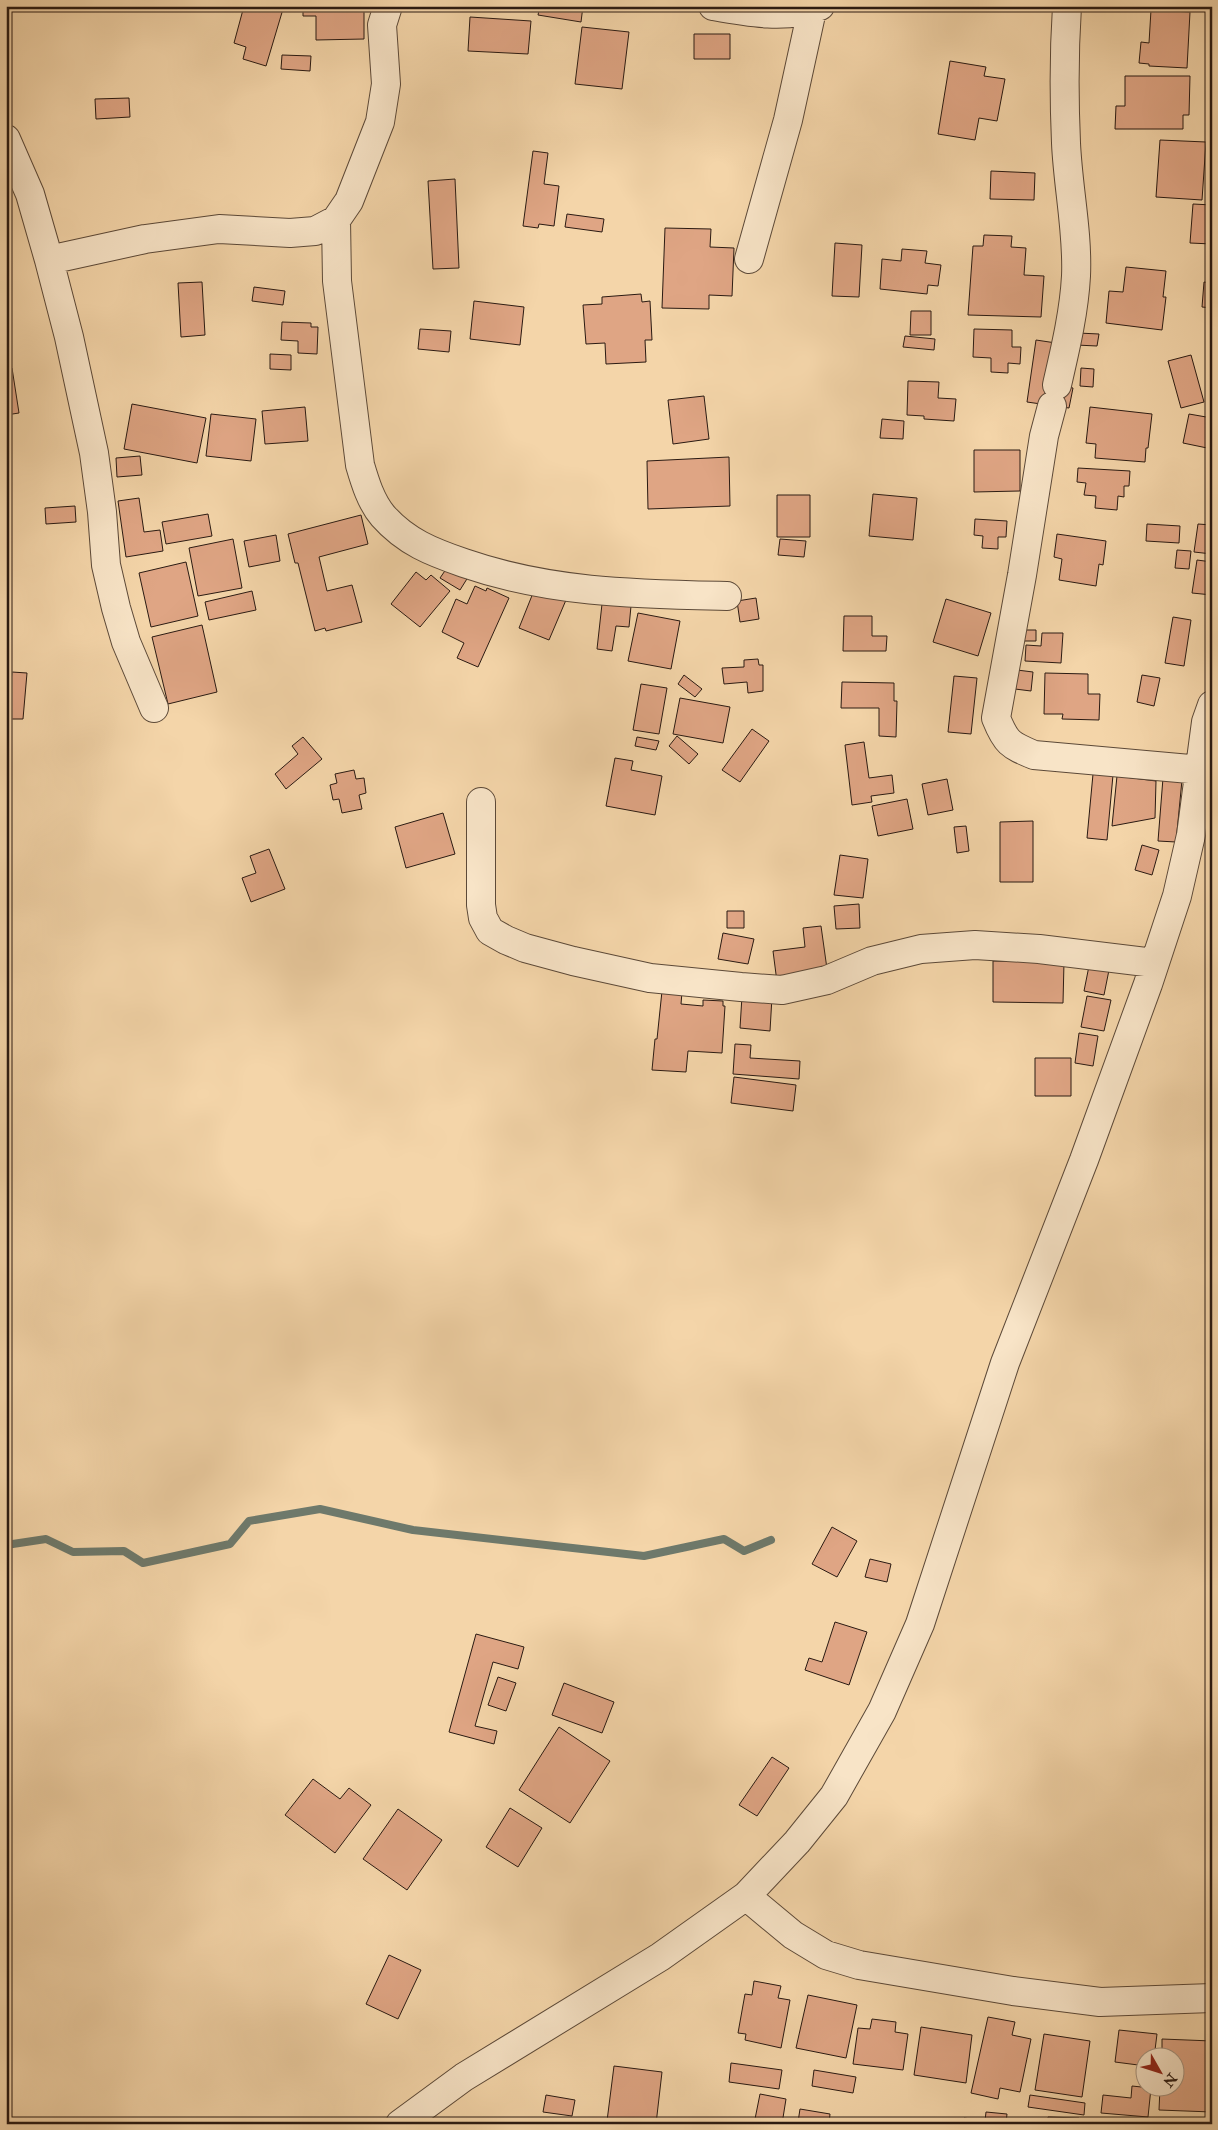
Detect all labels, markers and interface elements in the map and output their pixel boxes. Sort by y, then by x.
north arrow [1136,2048,1186,2098]
text: N [1159,2069,1181,2090]

